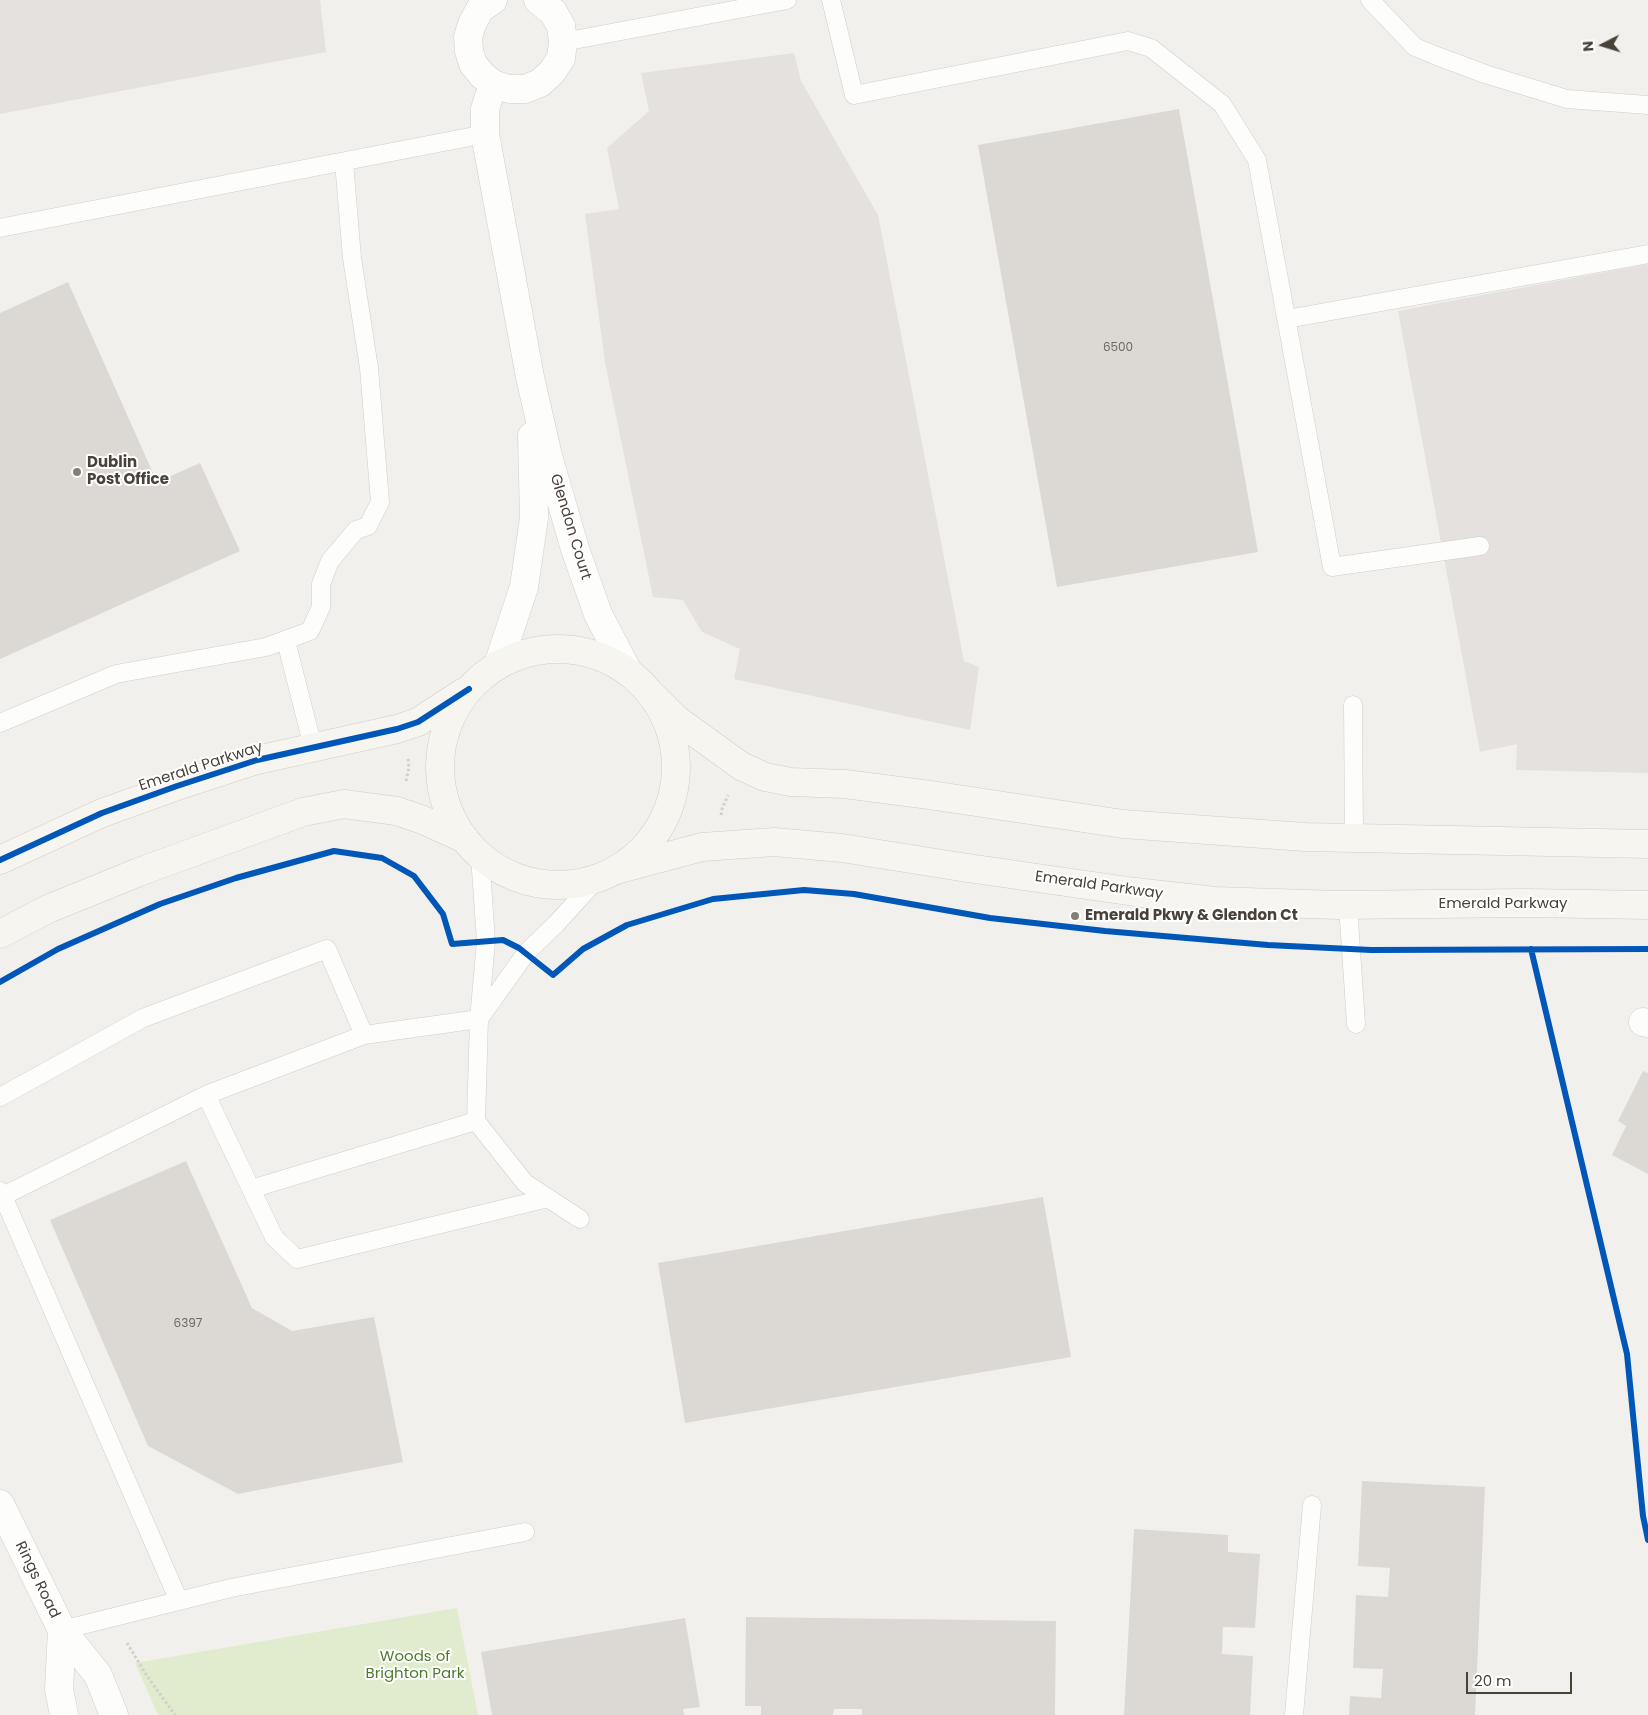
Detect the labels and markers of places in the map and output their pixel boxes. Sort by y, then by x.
place label: Dublin Post Office [87,454,169,489]
marker: Dublin Post Office [71,466,83,478]
place label: Emerald Pkwy & Glendon Ct [1085,907,1298,925]
marker: Emerald Pkwy & Glendon Ct [1069,910,1081,922]

